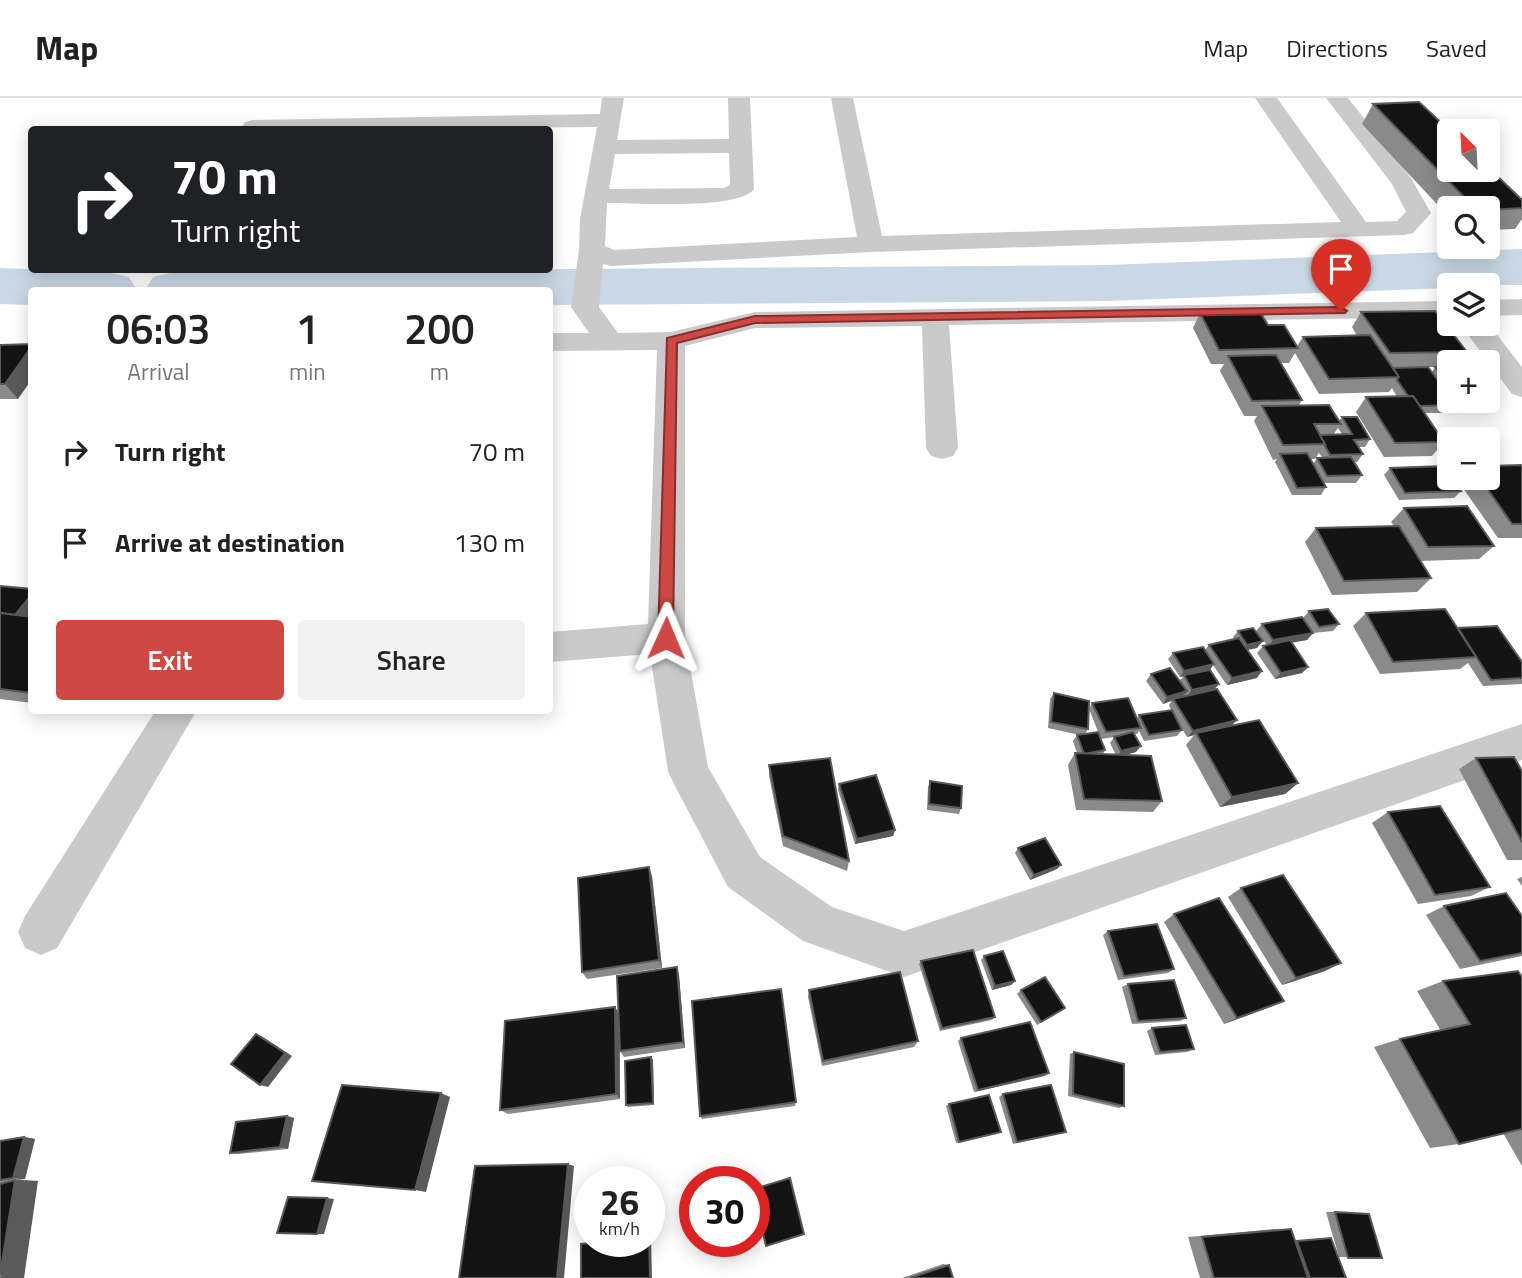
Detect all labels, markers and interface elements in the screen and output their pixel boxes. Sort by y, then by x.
text: Map [35,23,98,73]
text: Map [1203,30,1248,66]
text: Directions [1286,30,1388,66]
text: Saved [1426,30,1487,66]
north arrow [1437,119,1500,182]
map controls [1437,119,1500,490]
text: 70 m [171,138,278,213]
icon: right [56,154,147,245]
button: search [1437,196,1500,259]
text: Turn right [171,206,300,254]
pin [1311,239,1371,311]
icon: arrive [1322,250,1360,288]
button: layers [1437,273,1500,336]
text: 06:03 [106,296,211,360]
text: 1 [296,296,319,360]
text: 200 [404,296,475,360]
button: + [1437,350,1500,413]
text: Arrival [127,354,190,389]
text: min [289,354,326,389]
text: m [430,354,449,389]
button: − [1437,427,1500,490]
text: Turn right [115,432,226,471]
text: 70 m [468,432,525,471]
icon: right [56,433,94,471]
text: Arrive at destination [115,523,345,562]
text: 130 m [454,523,525,562]
icon: arrive [56,524,94,562]
position arrow [629,601,703,675]
button: Exit [56,620,284,700]
button: Share [298,620,525,700]
speed limit sign: 30 [679,1166,770,1257]
text: 26 [600,1175,639,1229]
text: km/h [599,1215,640,1242]

